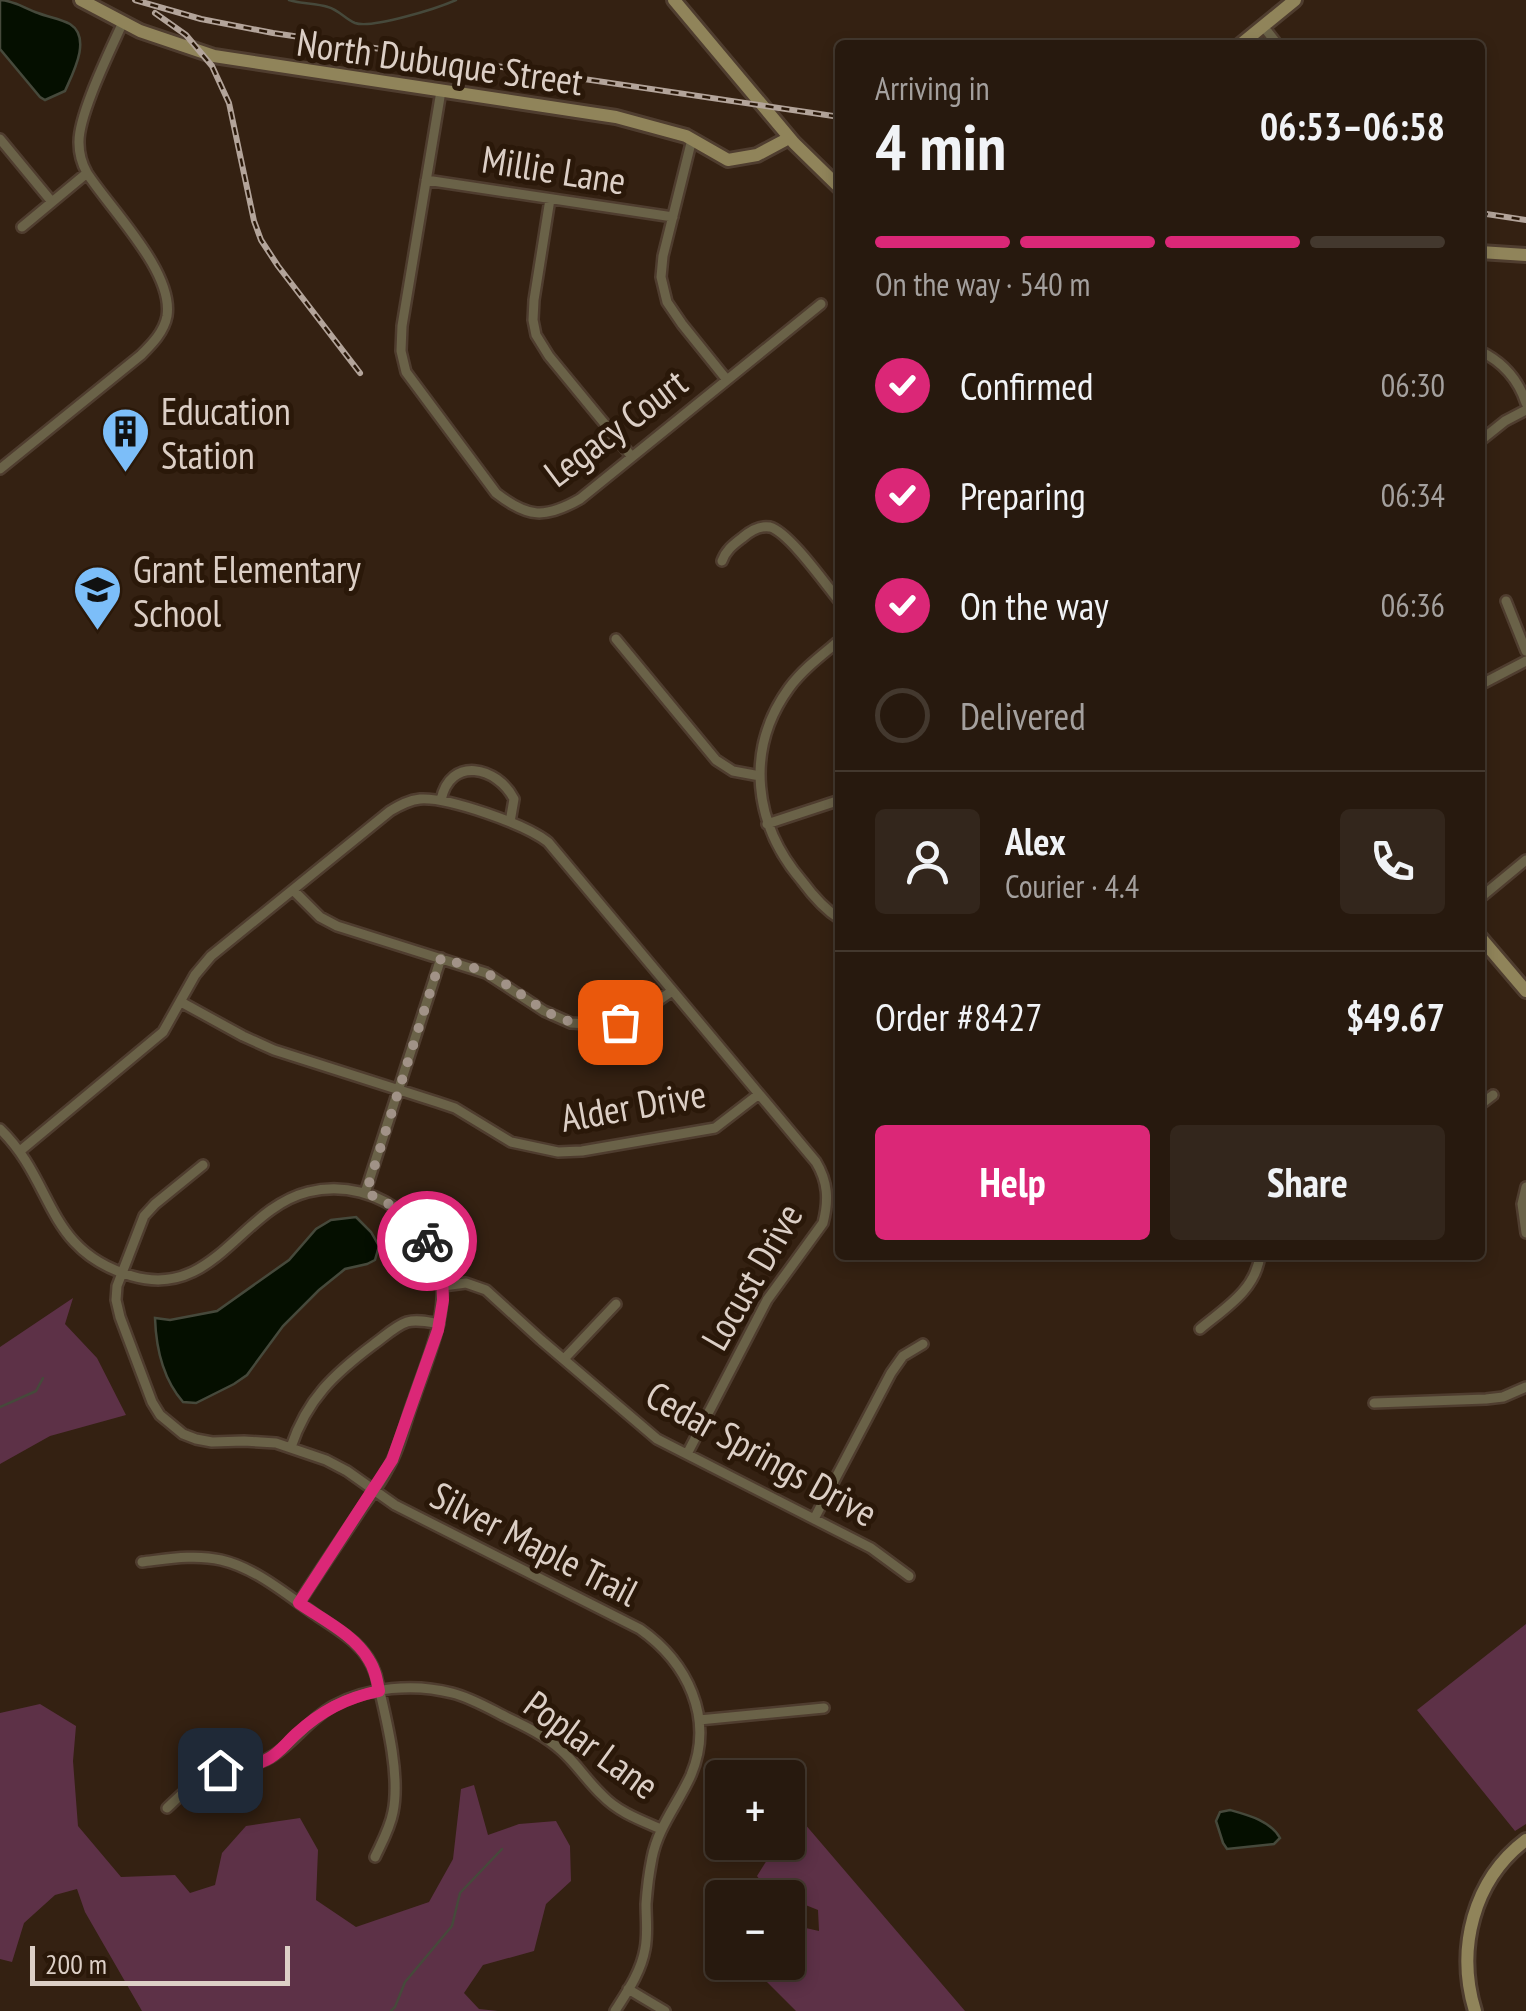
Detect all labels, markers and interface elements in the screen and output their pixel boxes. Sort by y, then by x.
street label: North Dubuque Street [294,17,587,105]
text: Arriving in [875,67,990,109]
text: 06:53–06:58 [1260,101,1445,150]
text: 4 min [875,104,1006,188]
street label: Millie Lane [479,133,629,205]
text: On the way · 540 m [875,263,1090,305]
street label: Legacy Court [534,357,697,497]
icon: check [875,358,930,413]
text: Confirmed [960,361,1093,410]
text: 06:30 [1381,364,1445,406]
place label: Education Station [161,386,291,479]
building icon: Education Station [100,406,152,474]
icon: check [875,468,930,523]
text: Preparing [960,471,1086,520]
text: 06:34 [1381,474,1445,516]
place label: Grant Elementary School [133,544,362,637]
school or university icon: Grant Elementary School [72,564,124,632]
icon: check [875,578,930,633]
text: On the way [960,581,1108,630]
text: 06:36 [1381,584,1445,626]
text: Delivered [960,691,1086,740]
button: person [875,809,980,914]
button: phone [1340,809,1445,914]
text: Alex [1005,816,1066,865]
text: Courier · 4.4 [1005,865,1139,907]
pin [578,980,663,1065]
text: Order #8427 [875,992,1042,1041]
text: $49.67 [1346,992,1445,1041]
icon: bag [593,995,648,1050]
street label: Alder Drive [557,1068,709,1142]
button: Help [875,1125,1150,1240]
button: Share [1170,1125,1445,1240]
courier [377,1191,477,1291]
street label: Locust Drive [690,1194,812,1358]
icon: bike [400,1214,455,1269]
street label: Cedar Springs Drive [638,1369,886,1537]
street label: Silver Maple Trail [423,1470,647,1616]
street label: Poplar Lane [515,1679,669,1809]
pin [178,1728,263,1813]
icon: home [193,1743,248,1798]
map controls [705,1760,805,1980]
button: + [705,1760,805,1860]
button: − [705,1880,805,1980]
scale bar [30,1941,290,1986]
text: 200 m [45,1945,107,1982]

